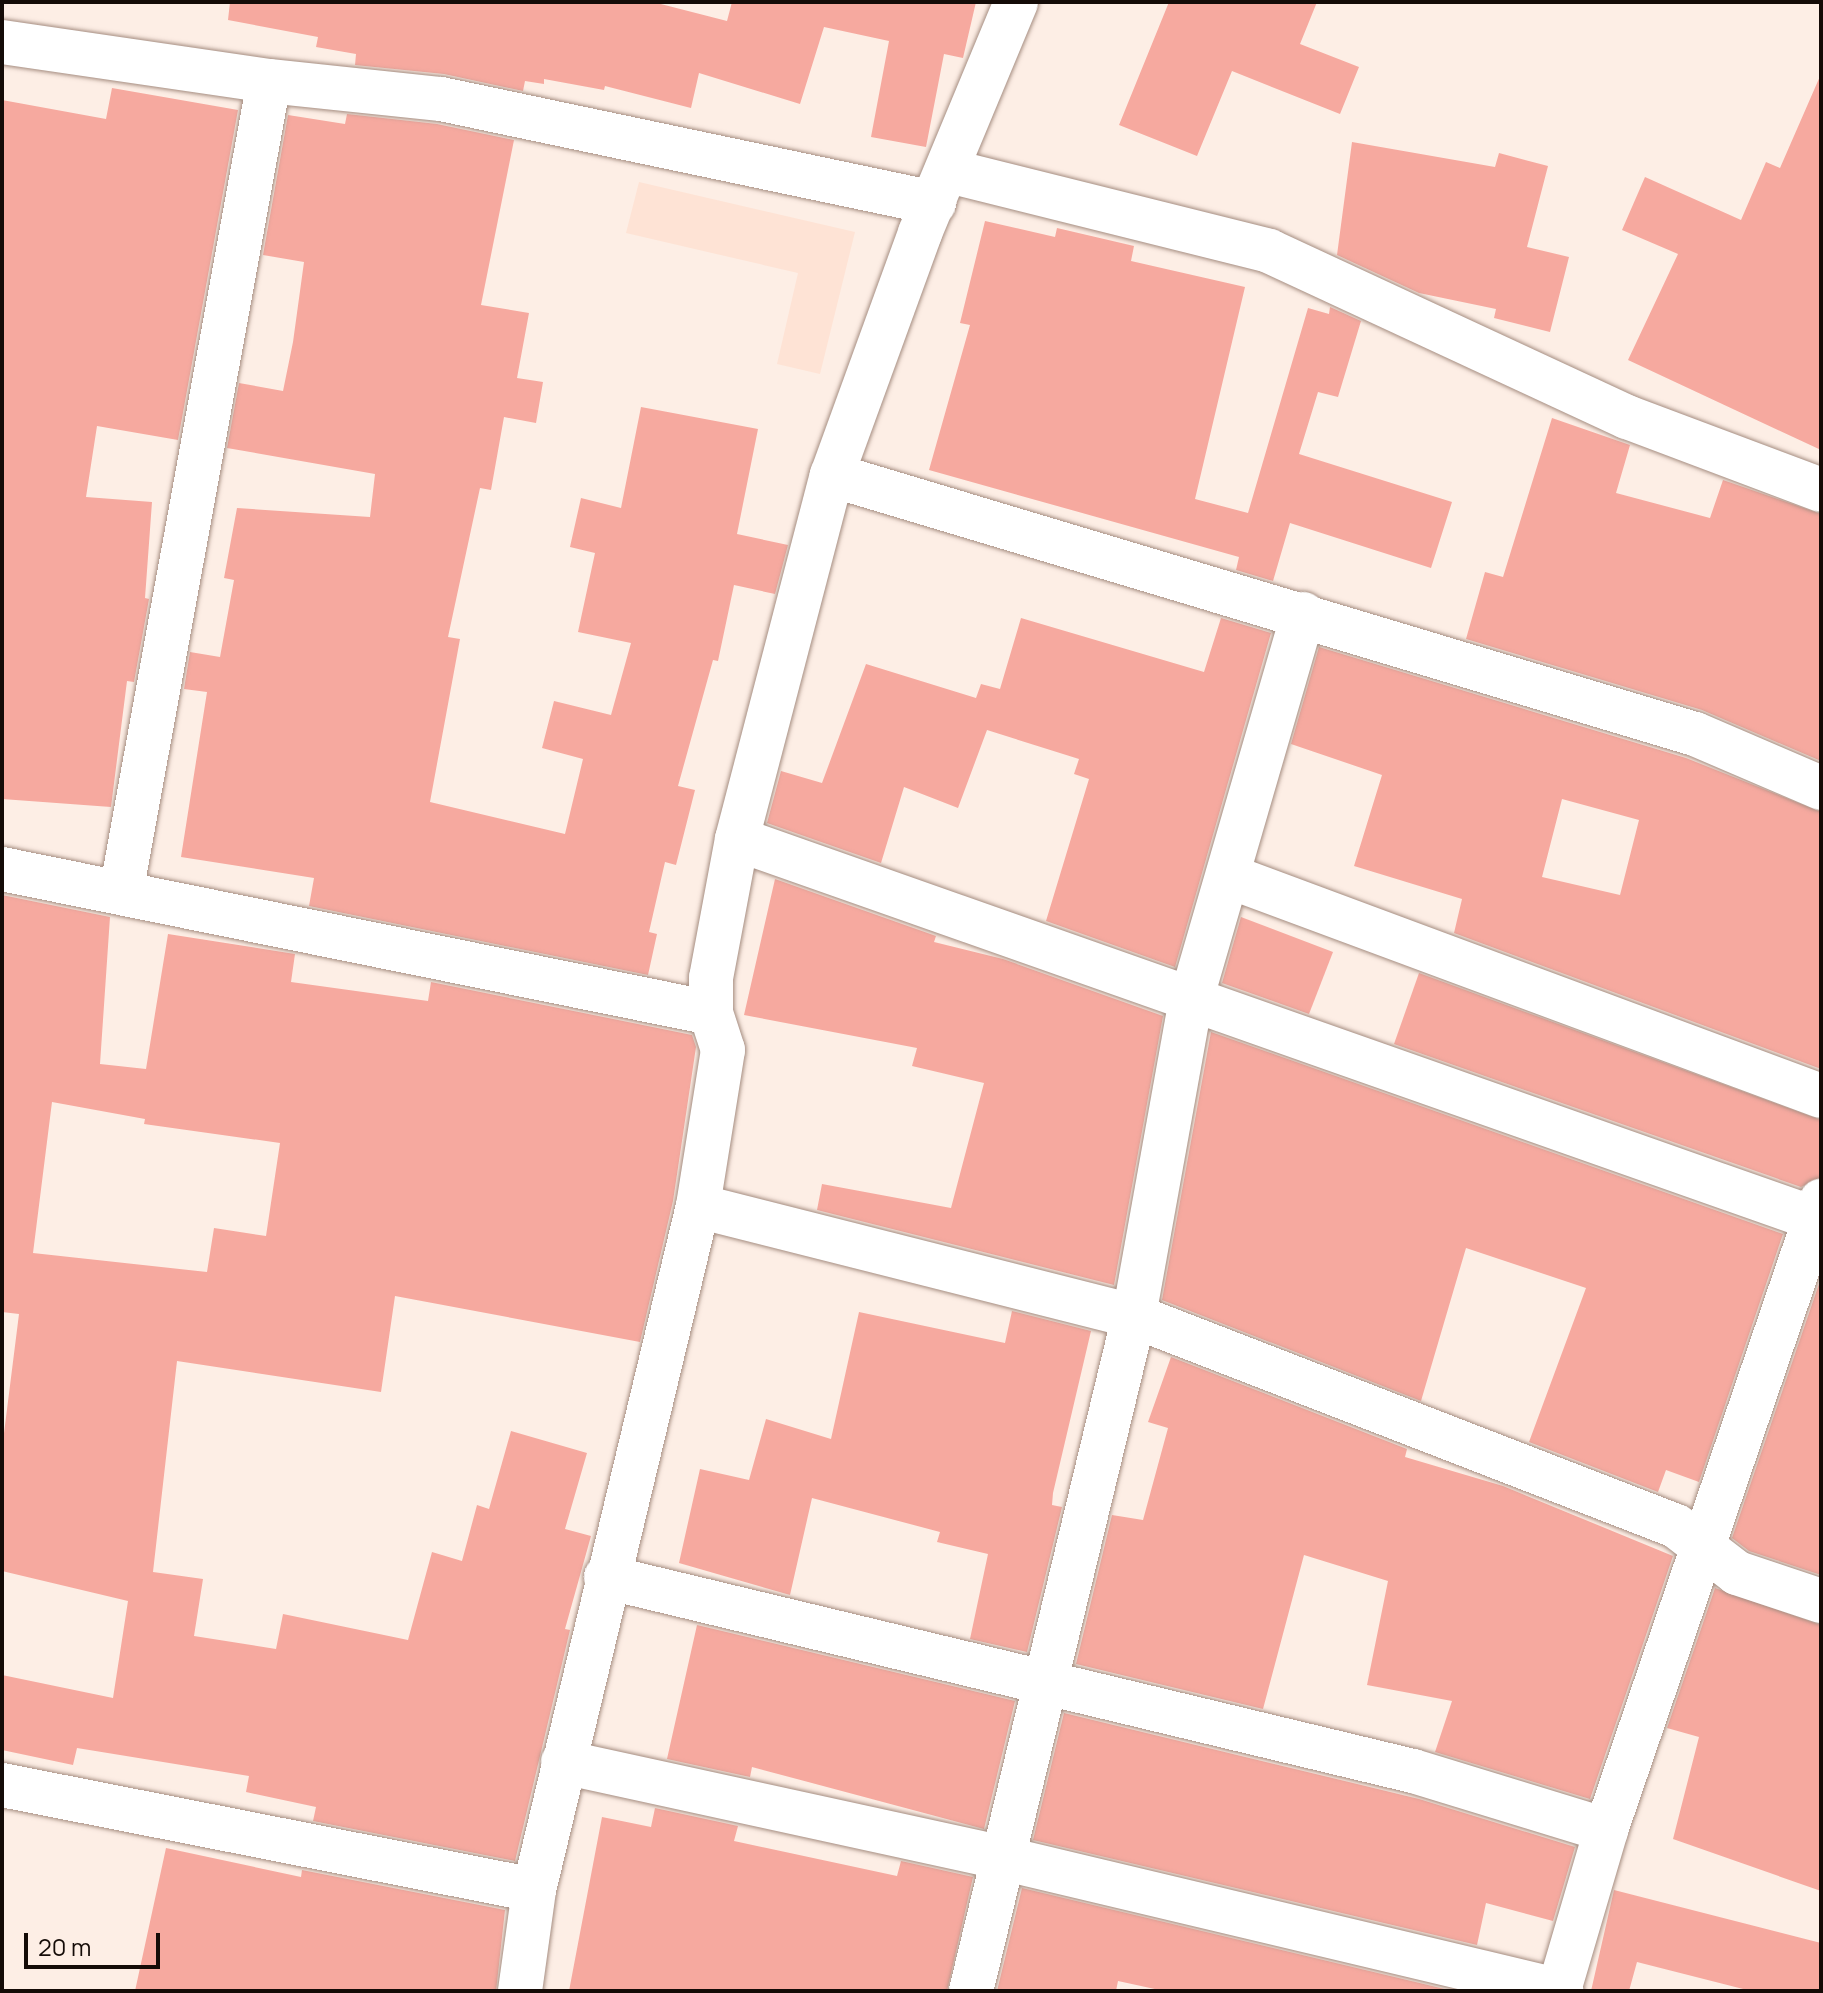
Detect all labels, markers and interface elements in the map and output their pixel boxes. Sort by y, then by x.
scale bar [28,1917,164,1967]
text: 20 m [38,1930,91,1963]

